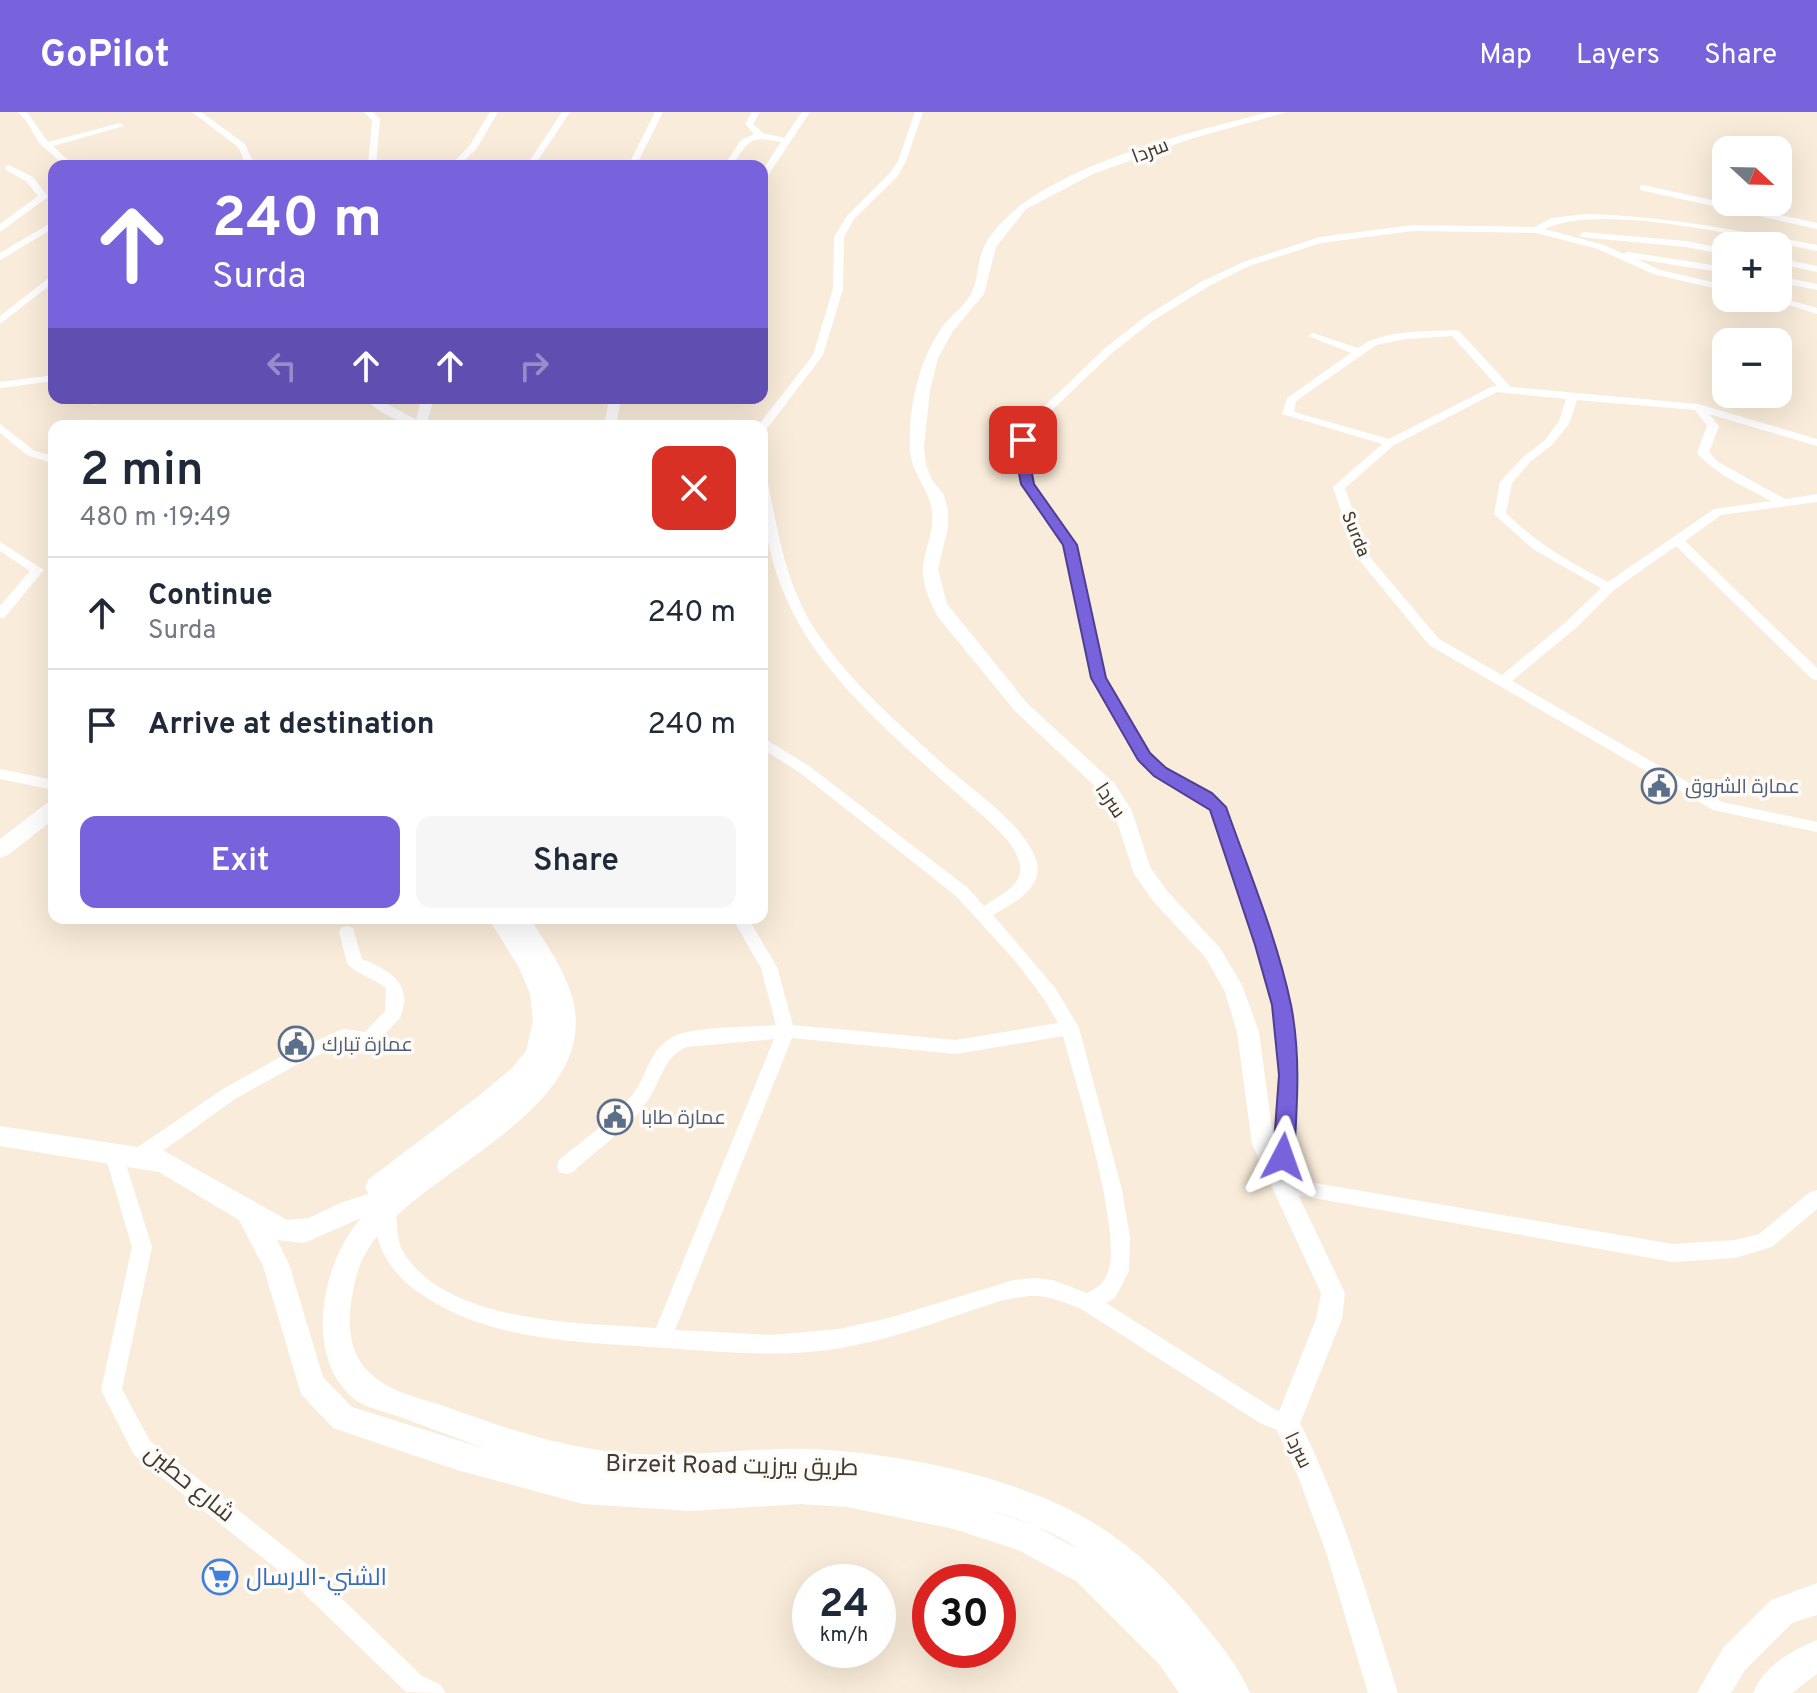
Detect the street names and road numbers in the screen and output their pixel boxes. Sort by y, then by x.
street label: سردا [1129,133,1173,171]
street label: Surda [1335,508,1374,561]
street label: سردا [1088,778,1131,824]
street label: سردا [1277,1428,1317,1473]
street label: شارع حطين [138,1439,240,1530]
street label: Birzeit Road طريق بيرزيت [605,1450,859,1484]

